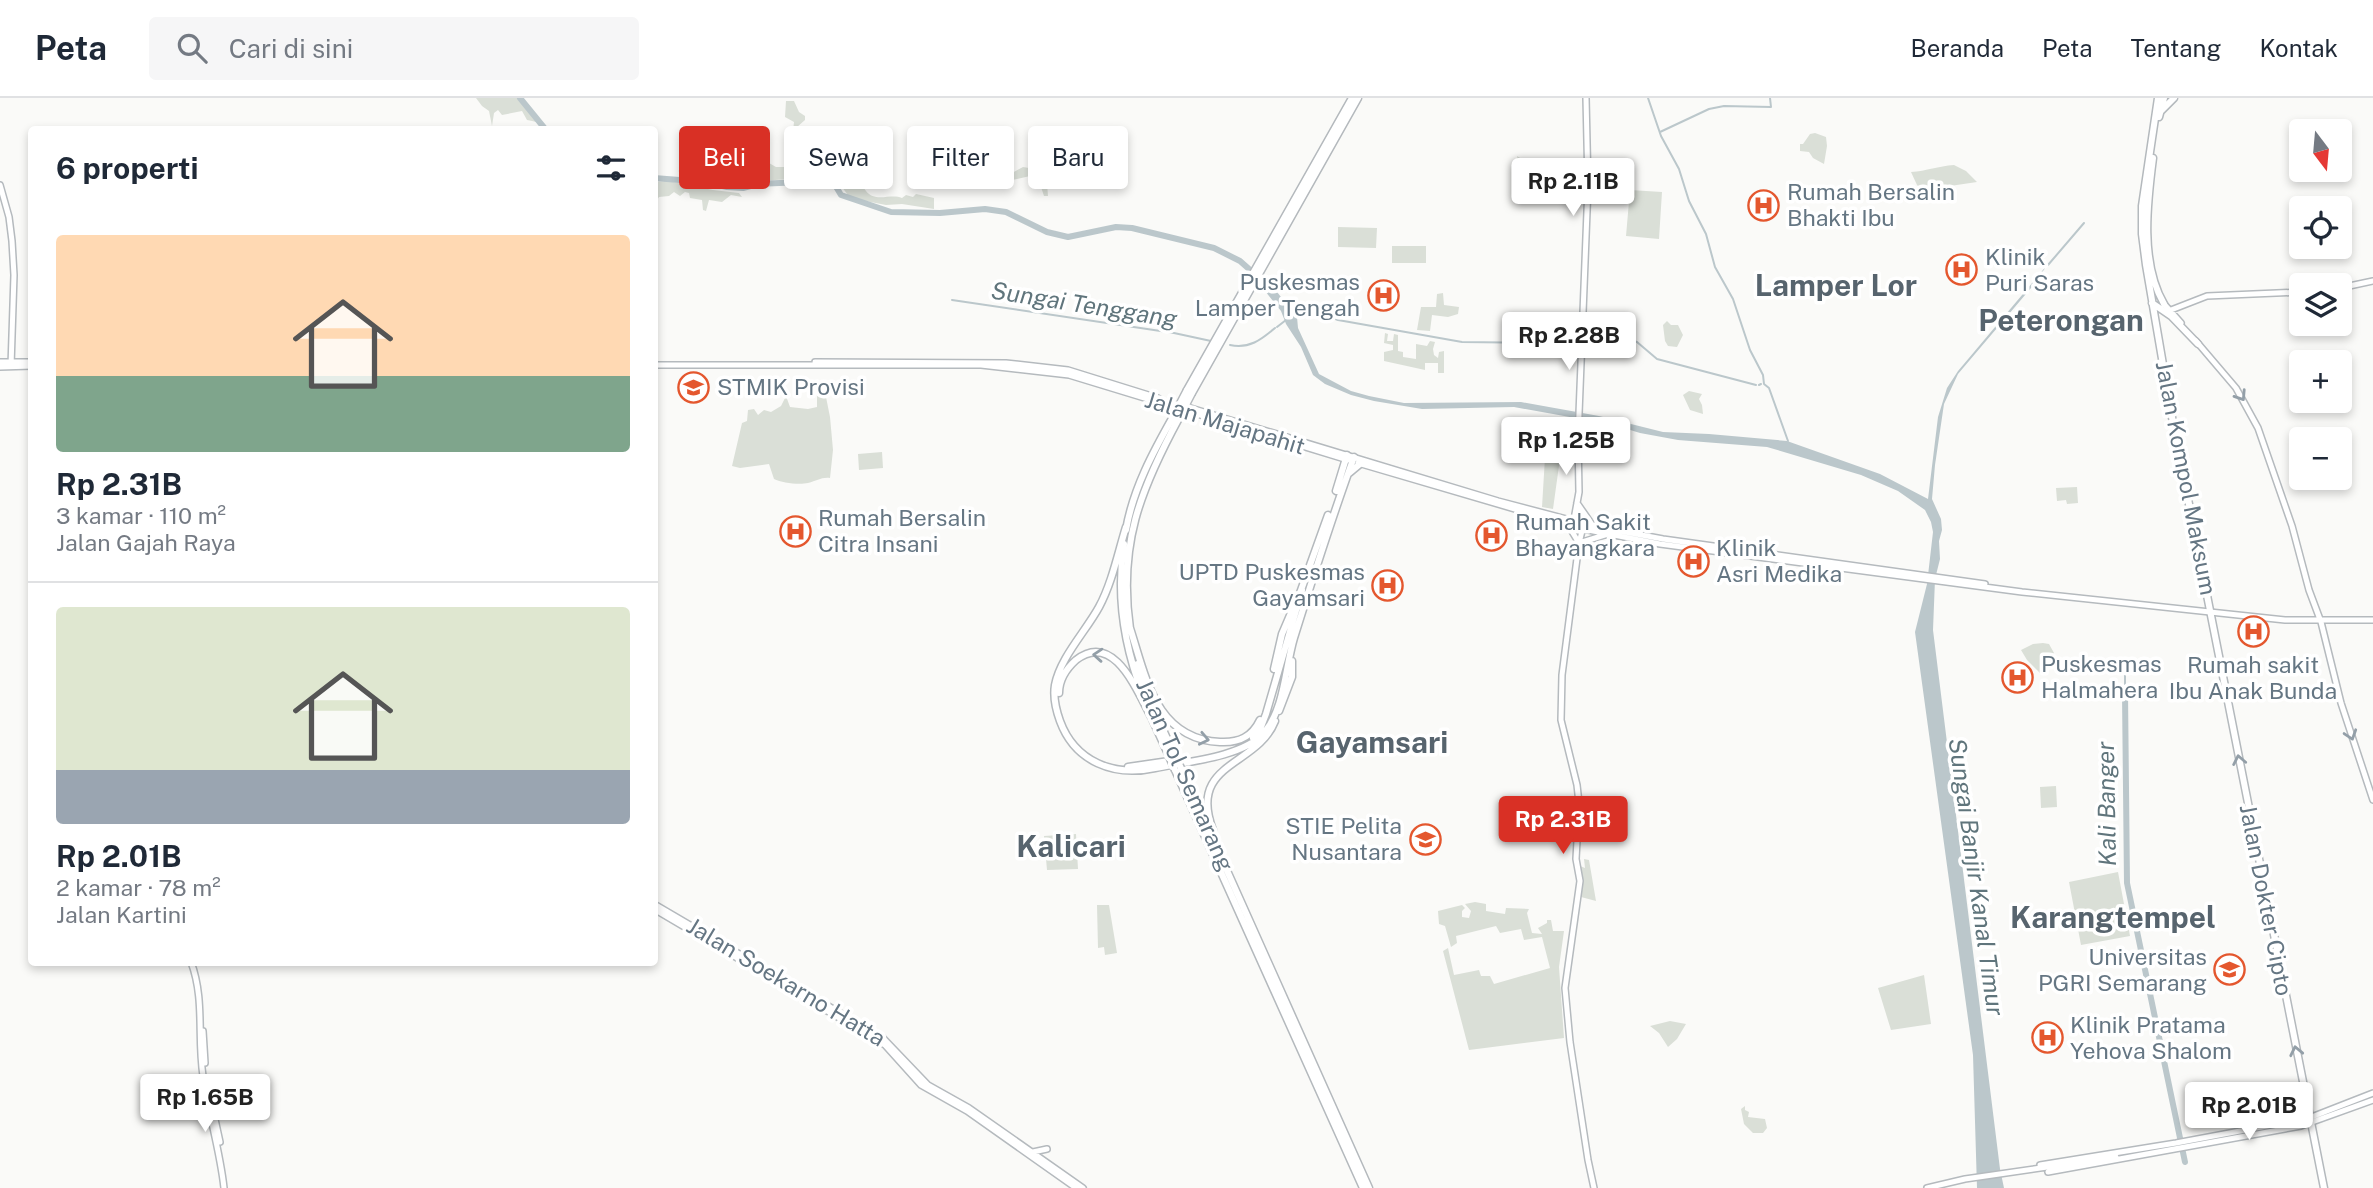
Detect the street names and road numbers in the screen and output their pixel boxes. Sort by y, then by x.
street label: Jalan Kompol Maksum [2151,359,2222,597]
street label: Jalan Majapahit [1142,385,1308,460]
street label: Jalan Tol Semarang [1131,674,1240,875]
street label: Jalan Dokter Cipto [2235,802,2298,998]
street label: Jalan Soekarno Hatta [682,912,890,1052]

